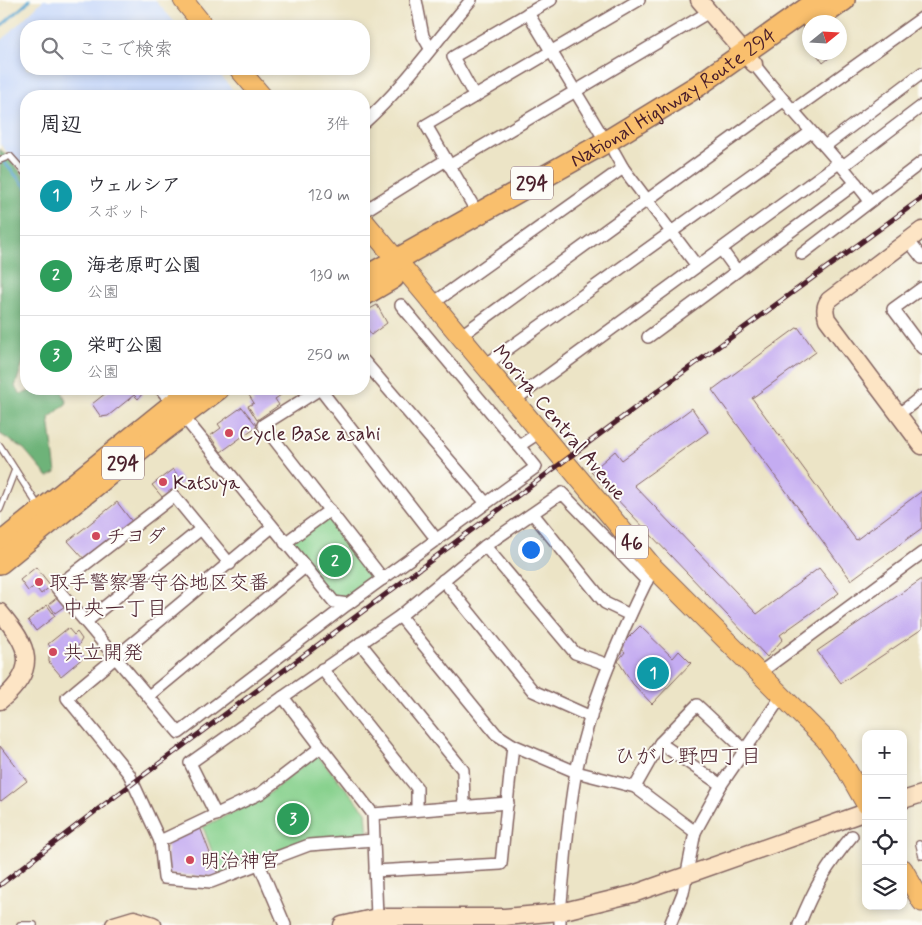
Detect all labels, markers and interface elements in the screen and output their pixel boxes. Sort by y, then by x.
north arrow [802,15,847,60]
search box [20,20,370,75]
street label: National Highway Route 294 [566,22,782,174]
icon: search [38,34,66,62]
text: ここで検索 [78,37,173,62]
text: 周辺 [40,111,82,139]
text: 3件 [327,114,350,135]
road number: 294 [511,167,553,200]
text: ウェルシア [87,173,181,198]
text: 1 [52,185,60,206]
text: 120 m [308,185,350,206]
text: スポット [87,202,151,223]
text: 海老原町公園 [87,253,201,278]
text: 2 [52,265,60,286]
text: 130 m [309,265,350,286]
text: 公園 [87,282,119,303]
text: 栄町公園 [87,333,163,358]
street label: Moriya Central Avenue [486,339,632,507]
text: 3 [52,345,60,366]
text: 250 m [307,345,350,366]
text: 公園 [87,362,119,383]
place label: Cycle Base asahi [239,421,380,448]
marker: Cycle Base asahi [223,427,235,439]
road number: 294 [102,446,144,479]
place label: Katsuya [173,470,241,497]
marker: Katsuya [157,476,169,488]
place label: チヨダ [106,524,166,551]
road number: 46 [616,526,648,558]
marker: チヨダ [90,530,102,542]
your location [518,537,544,563]
pin: 2 [319,542,351,580]
place label: 取手警察署守谷地区交番 [49,570,269,597]
marker: 取手警察署守谷地区交番 [33,576,45,588]
district label: 中央一丁目 [63,595,168,623]
place label: 共立開発 [63,640,143,667]
marker: 共立開発 [47,646,59,658]
pin: 1 [637,654,669,692]
map controls [862,730,907,910]
button: + [862,730,907,775]
district label: ひがし野四丁目 [615,743,762,771]
button: − [862,775,907,820]
pin: 3 [277,800,309,838]
button: locate [862,820,907,865]
place label: 明治神宮 [200,848,280,875]
marker: 明治神宮 [184,854,196,866]
button: layers [862,865,907,910]

